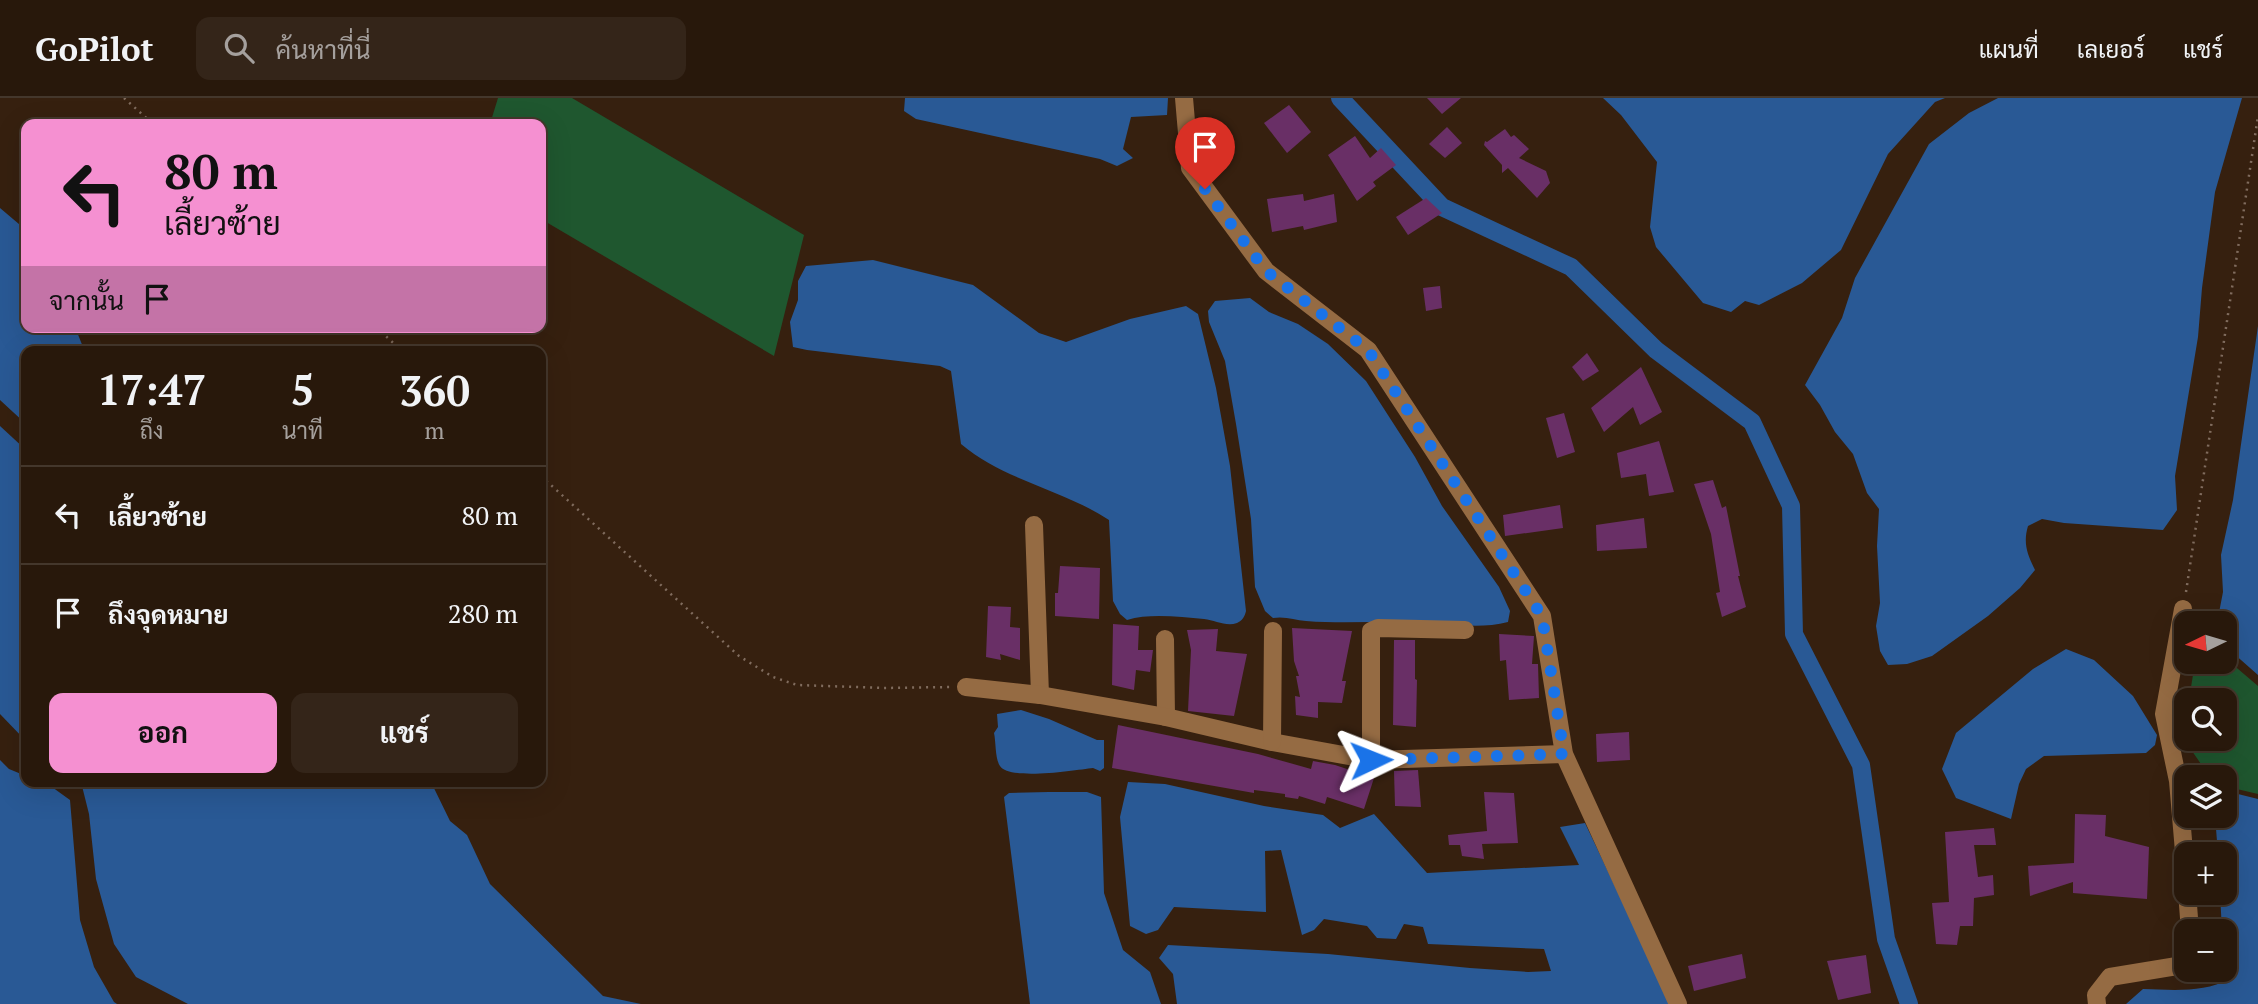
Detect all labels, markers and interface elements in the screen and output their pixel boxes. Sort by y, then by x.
search box [196,17,686,80]
text: GoPilot [35,27,154,70]
icon: search [220,29,258,67]
text: ค้นหาที่นี่ [276,32,371,66]
text: แผนที่ [1979,33,2039,65]
text: เลเยอร์ [2077,33,2145,65]
text: แชร์ [2183,33,2223,65]
pin [1175,117,1235,189]
icon: arrive [1186,128,1224,166]
text: 80 m [164,138,278,203]
icon: left [49,147,140,238]
text: เลี้ยวซ้าย [164,202,281,244]
icon: arrive [138,280,176,318]
text: จากนั้น [49,283,124,317]
text: 17:47 [97,361,206,417]
text: 5 [291,361,314,417]
text: 360 [399,362,470,418]
text: ถึง [140,415,163,446]
text: นาที [282,415,323,446]
text: m [425,415,444,446]
icon: left [49,496,87,534]
text: 80 m [462,498,518,532]
text: เลี้ยวซ้าย [108,499,207,533]
icon: arrive [49,594,87,632]
text: 280 m [448,596,518,630]
text: ถึงจุดหมาย [108,597,229,631]
north arrow [2174,611,2236,674]
map controls [2174,611,2237,982]
button: search [2174,688,2237,751]
button: ออก [49,693,277,773]
button: แชร์ [291,693,518,773]
position arrow [1334,723,1408,797]
button: layers [2174,765,2237,828]
button: + [2174,842,2237,905]
button: − [2174,919,2237,982]

